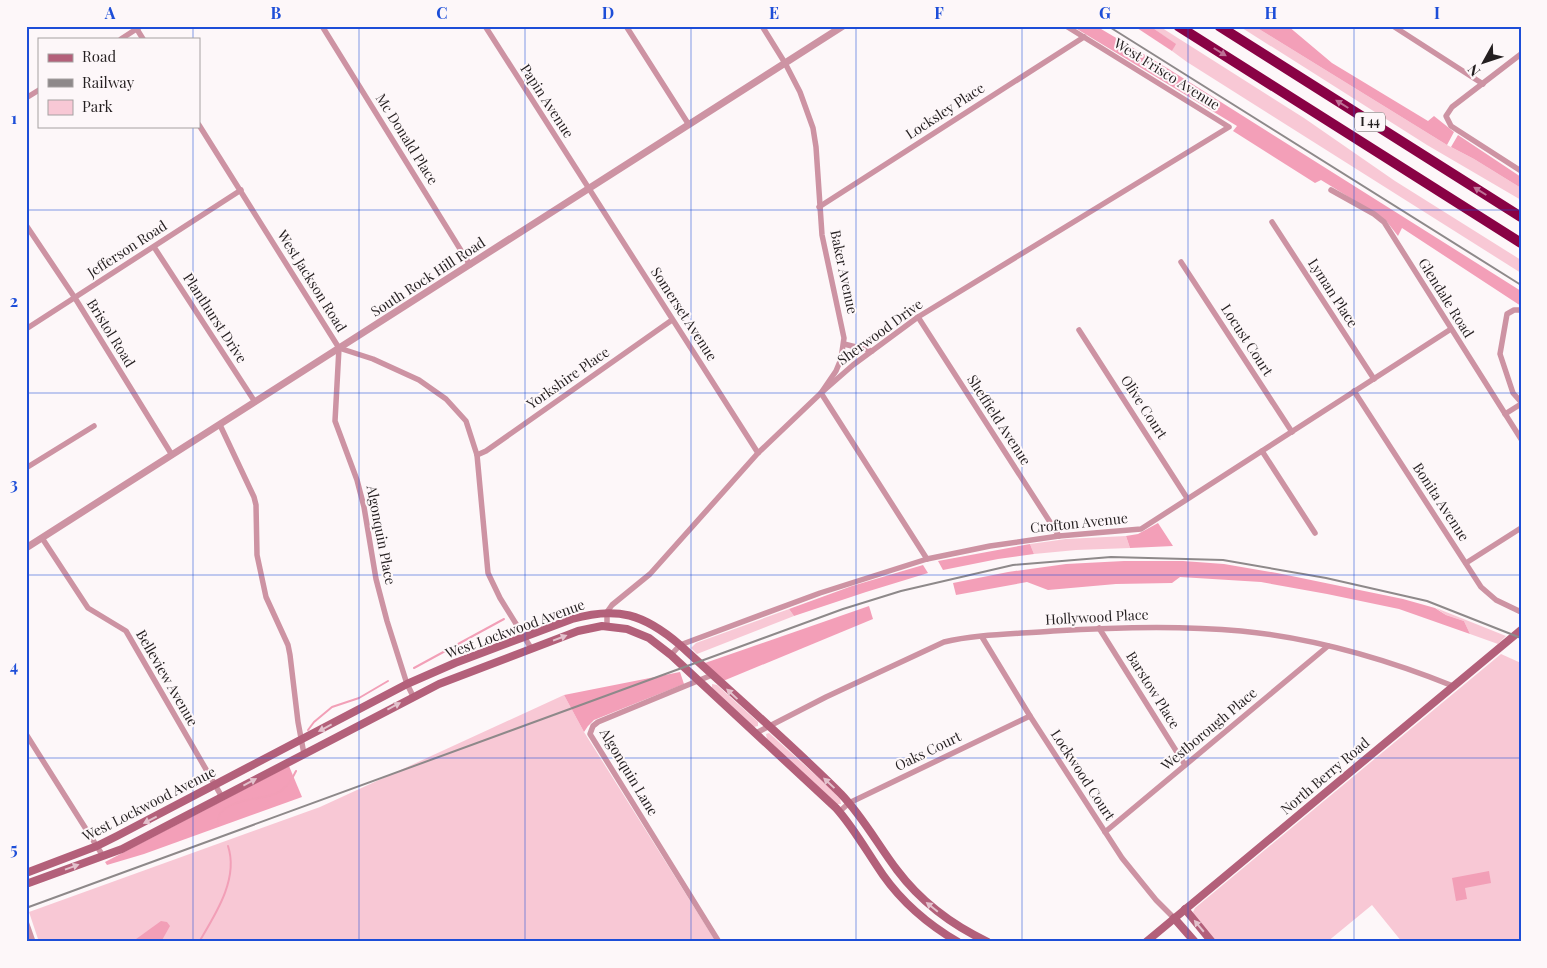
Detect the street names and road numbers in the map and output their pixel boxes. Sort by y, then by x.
street label: West Frisco Avenue [1110,33,1224,114]
street label: Papin Avenue [516,60,578,141]
street label: Locksley Place [902,78,988,143]
street label: Mc Donald Place [372,90,443,188]
road number: I 44 [1355,112,1385,132]
street label: Jefferson Road [82,216,170,282]
street label: West Jackson Road [273,225,351,335]
street label: Baker Avenue [826,228,863,316]
street label: South Rock Hill Road [367,232,489,321]
street label: Glendale Road [1414,254,1478,341]
street label: Lyman Place [1304,255,1363,331]
street label: Somerset Avenue [647,263,722,364]
street label: Planthurst Drive [179,269,252,366]
street label: Sherwood Drive [833,294,926,369]
street label: Bristol Road [83,295,140,370]
street label: Locust Court [1217,300,1278,380]
street label: Yorkshire Place [522,342,613,414]
street label: Sheffield Avenue [963,371,1036,469]
street label: Olive Court [1117,371,1173,443]
street label: Bonita Avenue [1409,459,1474,545]
street label: Algonquin Place [362,483,400,586]
street label: Crofton Avenue [1029,508,1129,537]
street label: West Lockwood Avenue [442,594,587,663]
street label: Hollywood Place [1045,604,1149,629]
street label: Belleview Avenue [132,626,203,729]
street label: Barstow Place [1122,648,1185,732]
street label: Westborough Place [1156,683,1261,775]
street label: Algonquin Lane [595,724,663,819]
street label: Oaks Court [892,726,965,775]
street label: Lockwood Court [1047,726,1120,825]
street label: North Berry Road [1276,733,1373,818]
street label: West Lockwood Avenue [78,762,219,846]

